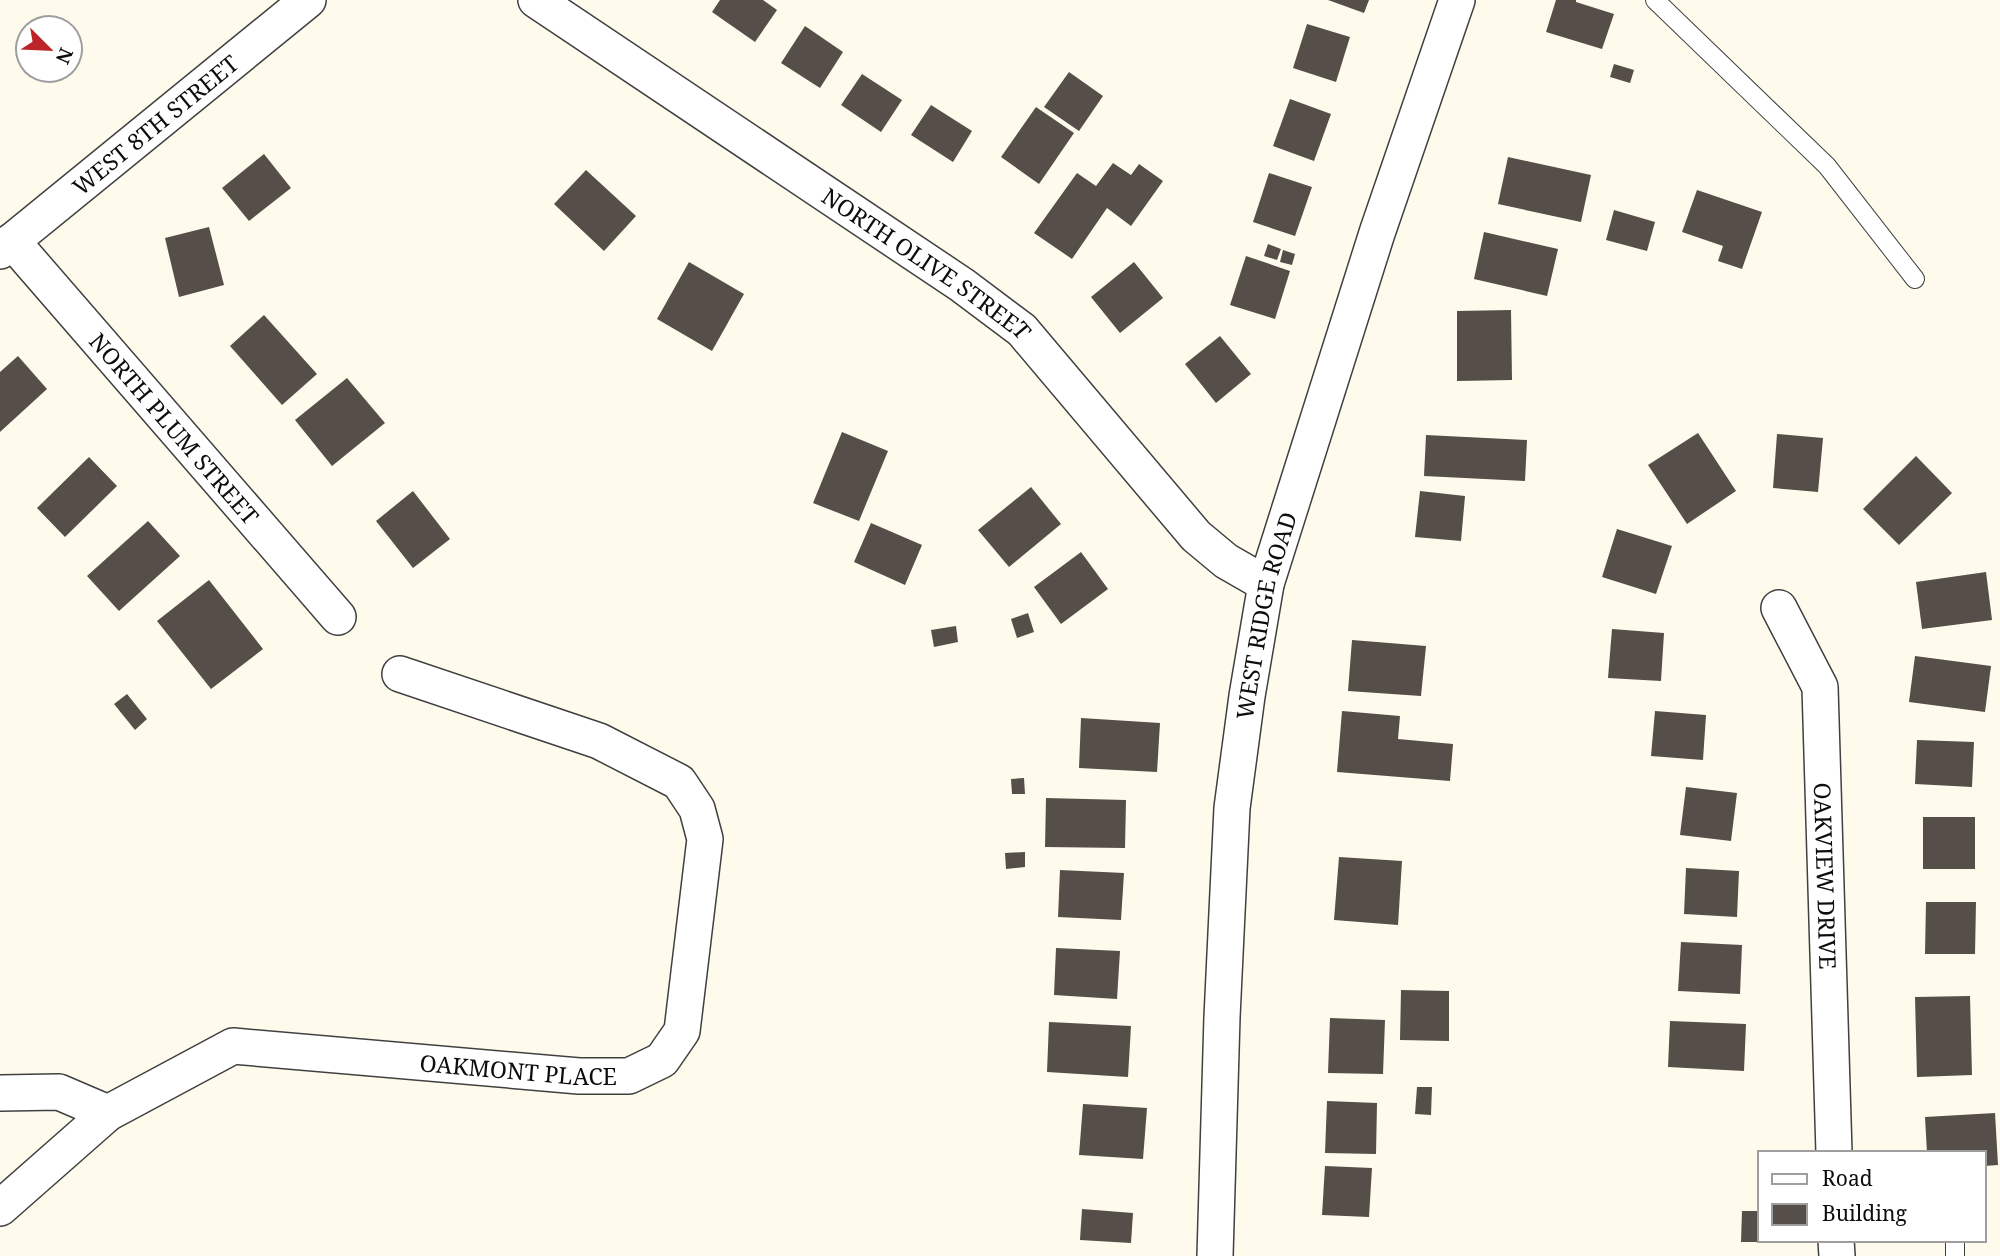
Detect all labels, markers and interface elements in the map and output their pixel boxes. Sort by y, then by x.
north arrow [14,14,84,84]
text: N [50,44,79,68]
street label: WEST 8TH STREET [65,47,245,202]
street label: NORTH OLIVE STREET [816,180,1039,346]
street label: NORTH PLUM STREET [82,326,266,531]
street label: WEST RIDGE ROAD [1228,508,1304,721]
street label: OAKVIEW DRIVE [1807,782,1844,970]
street label: OAKMONT PLACE [418,1046,617,1092]
legend [1758,1151,1986,1242]
text: Road [1822,1164,1873,1192]
text: Building [1822,1199,1907,1227]

